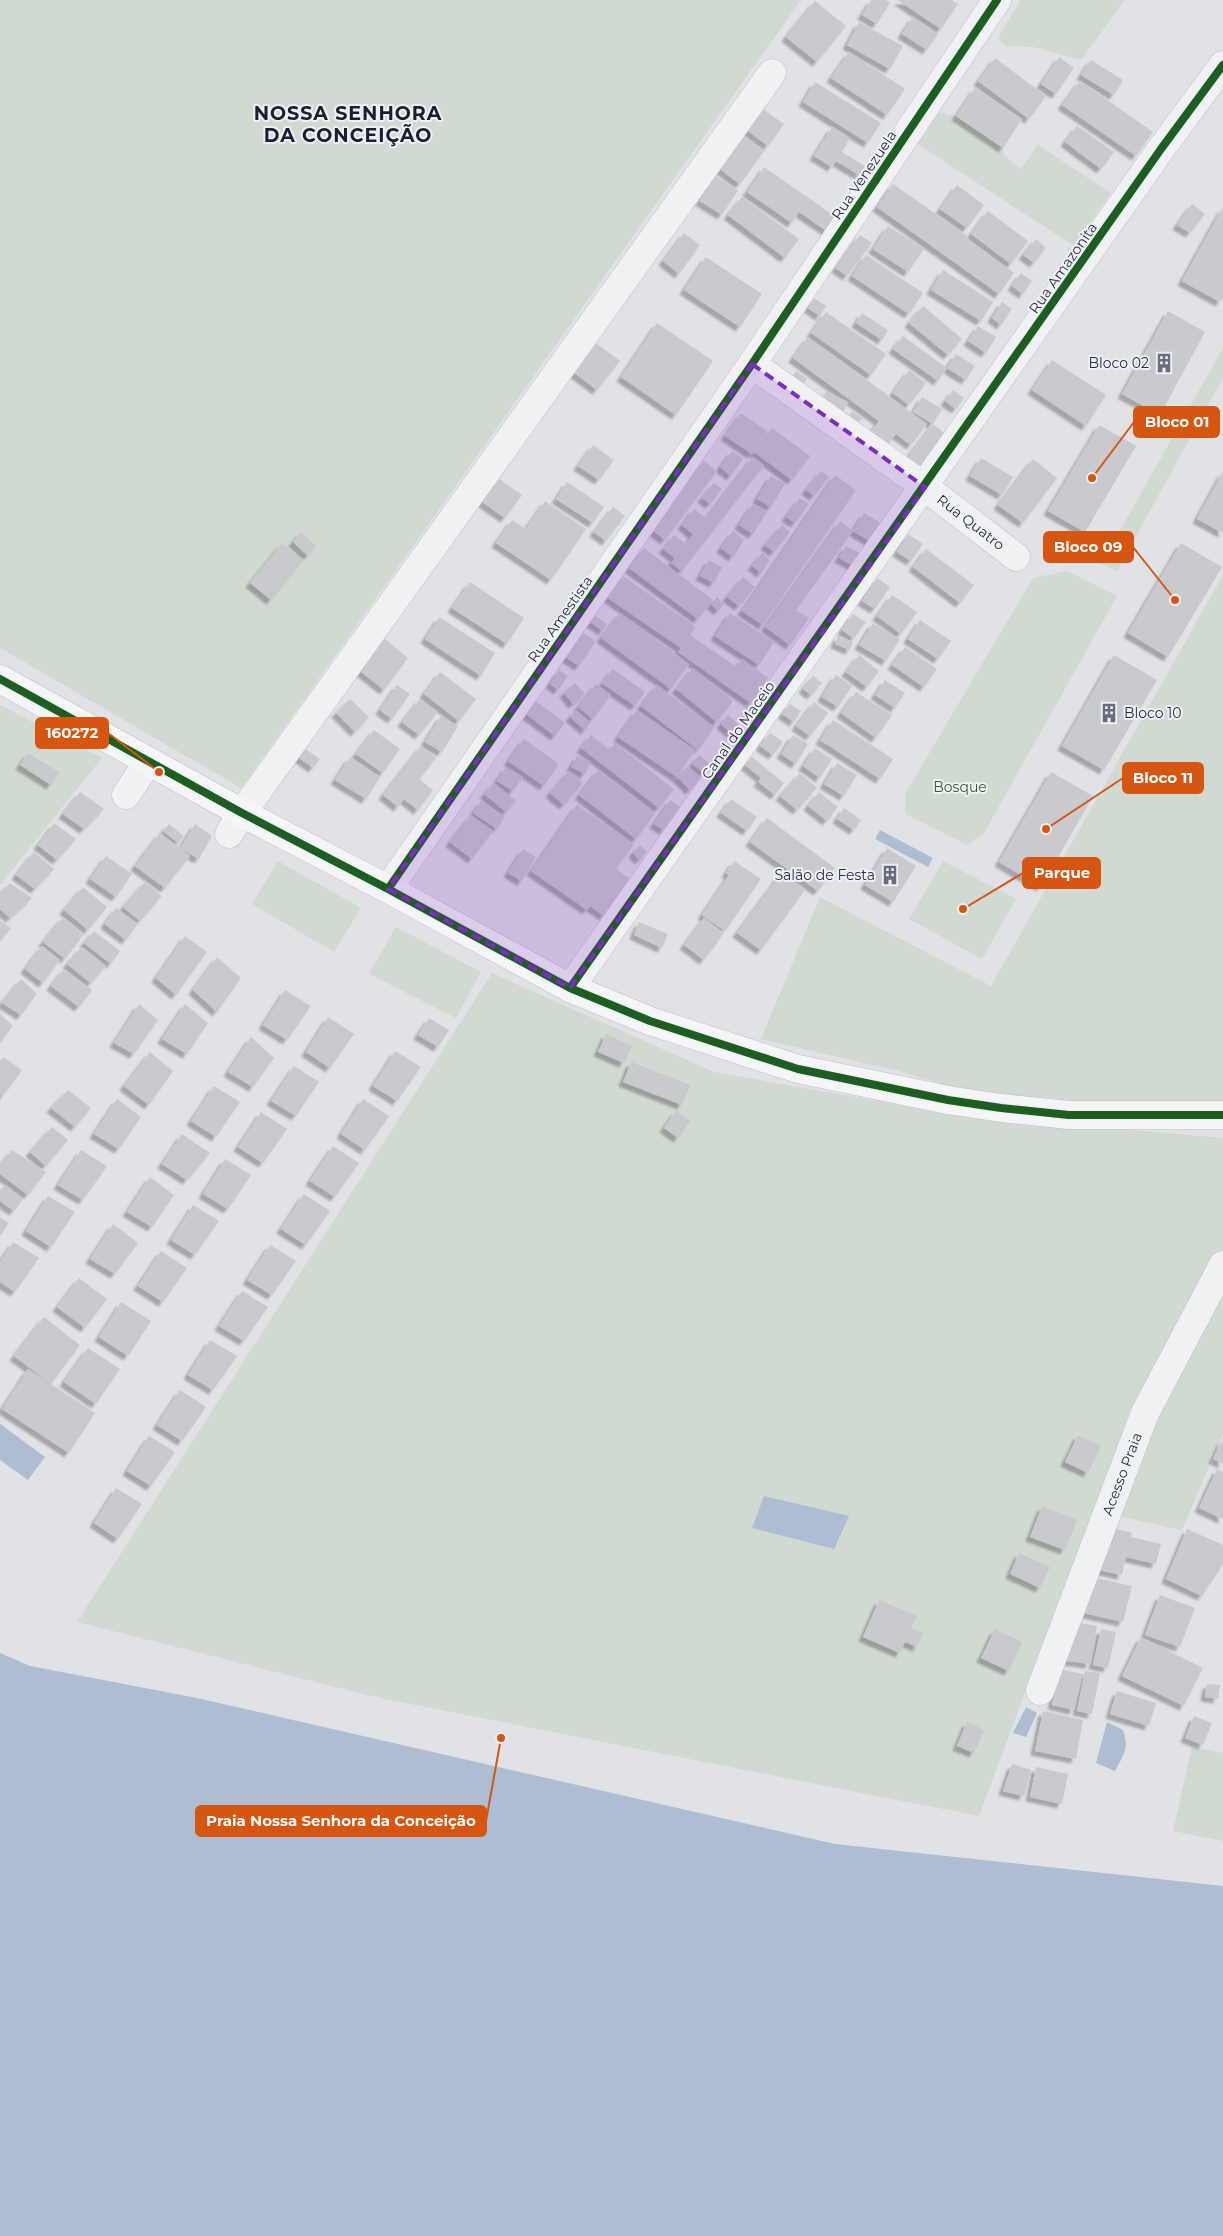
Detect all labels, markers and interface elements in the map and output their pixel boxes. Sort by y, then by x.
district label: NOSSA SENHORA DA CONCEIÇÃO [254,102,442,147]
street label: Rua Venezuela [828,127,900,223]
street label: Rua Amazonita [1025,219,1101,317]
building icon: Bloco 02 [1153,352,1175,374]
place label: Bloco 02 [1088,354,1149,372]
callout: Bloco 01 [1134,407,1219,437]
text: Bloco 01 [1145,412,1209,431]
street label: Rua Quatro [933,490,1008,554]
callout: Bloco 09 [1044,532,1133,562]
text: Bloco 09 [1054,537,1122,556]
street label: Rua Amestista [523,572,597,666]
street label: Canal do Maceio [697,677,779,782]
building icon: Bloco 10 [1098,702,1120,724]
place label: Bloco 10 [1124,704,1182,722]
callout: 160272 [36,718,108,748]
text: 160272 [46,723,98,742]
callout: Bloco 11 [1123,763,1203,793]
text: Bloco 11 [1133,768,1193,787]
park label: Bosque [933,778,987,796]
callout: Parque [1023,858,1100,888]
text: Parque [1034,863,1090,882]
building icon: Salão de Festa [879,864,901,886]
place label: Salão de Festa [774,866,875,884]
street label: Acesso Praia [1098,1430,1146,1518]
callout: Praia Nossa Senhora da Conceição [196,1806,486,1836]
text: Praia Nossa Senhora da Conceição [206,1811,476,1830]

